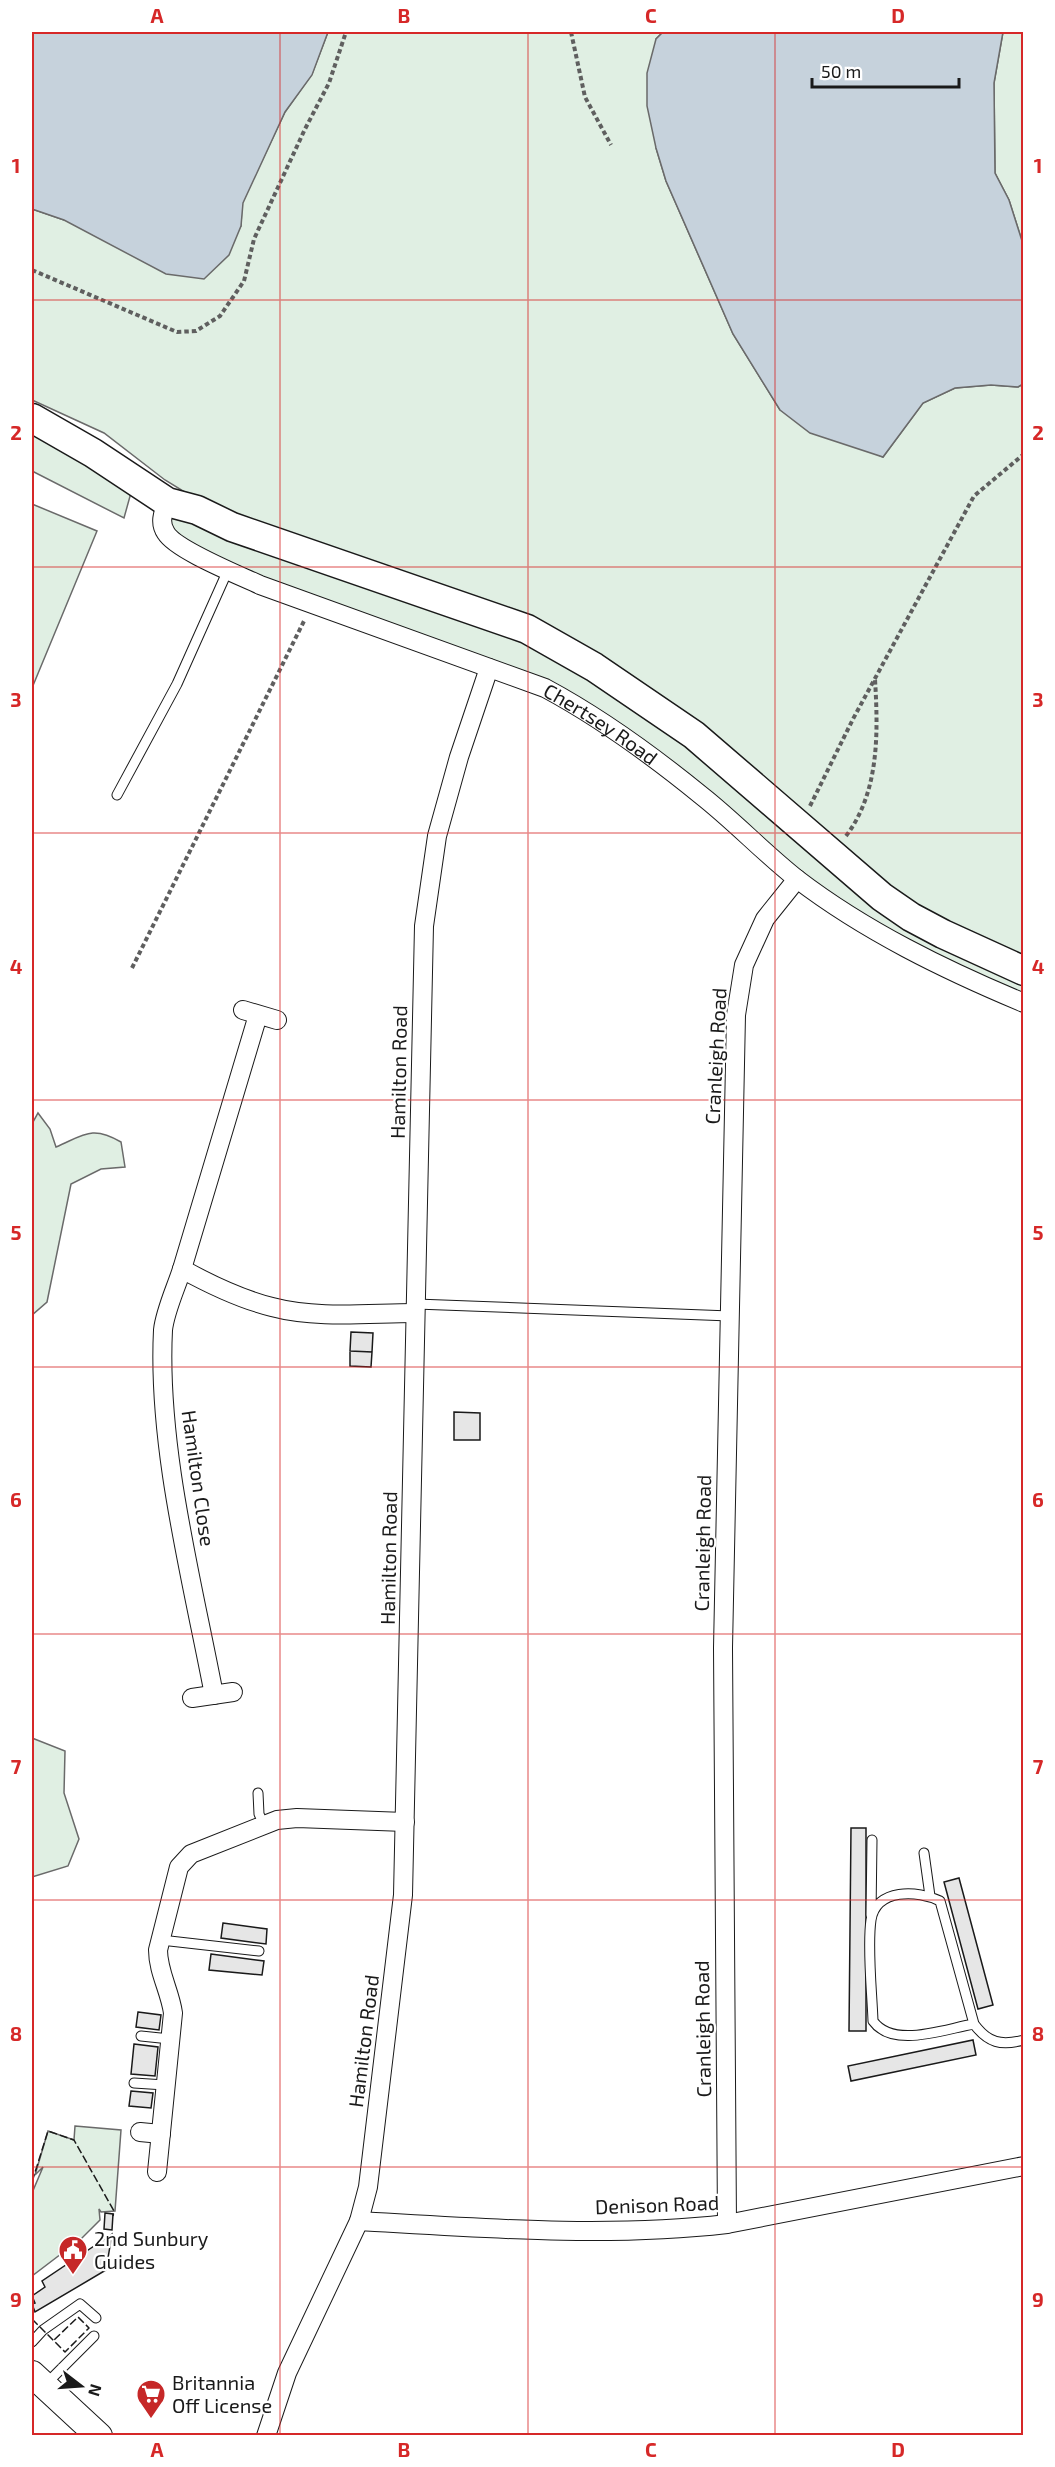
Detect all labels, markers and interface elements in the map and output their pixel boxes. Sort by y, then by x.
text: A [150,3,164,27]
text: B [398,3,410,27]
text: C [645,3,657,27]
text: D [891,3,905,27]
scale bar [812,51,959,89]
text: 50 m [821,60,861,82]
text: 1 [12,153,20,177]
text: 1 [1034,153,1042,177]
text: 2 [10,420,22,444]
text: 2 [1032,420,1044,444]
street label: Chertsey Road [540,678,663,769]
text: 3 [10,687,22,711]
text: 3 [1032,687,1044,711]
text: 4 [10,954,23,978]
text: 4 [1032,954,1045,978]
street label: Cranleigh Road [699,987,731,1125]
street label: Hamilton Road [385,1005,411,1139]
text: 5 [10,1220,22,1244]
text: 5 [1032,1220,1044,1244]
street label: Hamilton Close [178,1408,220,1548]
street label: Cranleigh Road [689,1474,715,1612]
text: 6 [10,1487,22,1511]
text: 6 [1032,1487,1044,1511]
street label: Hamilton Road [375,1491,401,1625]
text: 7 [11,1754,22,1778]
text: 7 [1033,1754,1044,1778]
street label: Cranleigh Road [689,1960,715,2098]
street label: Hamilton Road [343,1973,383,2109]
text: 8 [10,2021,22,2045]
text: 8 [1032,2021,1044,2045]
street label: Denison Road [594,2190,720,2218]
place label: 2nd Sunbury Guides [94,2226,209,2273]
public building icon: 2nd Sunbury Guides [57,2234,89,2276]
text: 9 [10,2287,22,2311]
text: 9 [1032,2287,1044,2311]
north arrow [51,2356,111,2416]
place label: Britannia Off License [172,2370,272,2417]
supermarket icon: Britannia Off License [135,2378,167,2420]
text: N [85,2382,107,2399]
text: A [150,2437,164,2461]
text: B [398,2437,410,2461]
text: C [645,2437,657,2461]
text: D [891,2437,905,2461]

